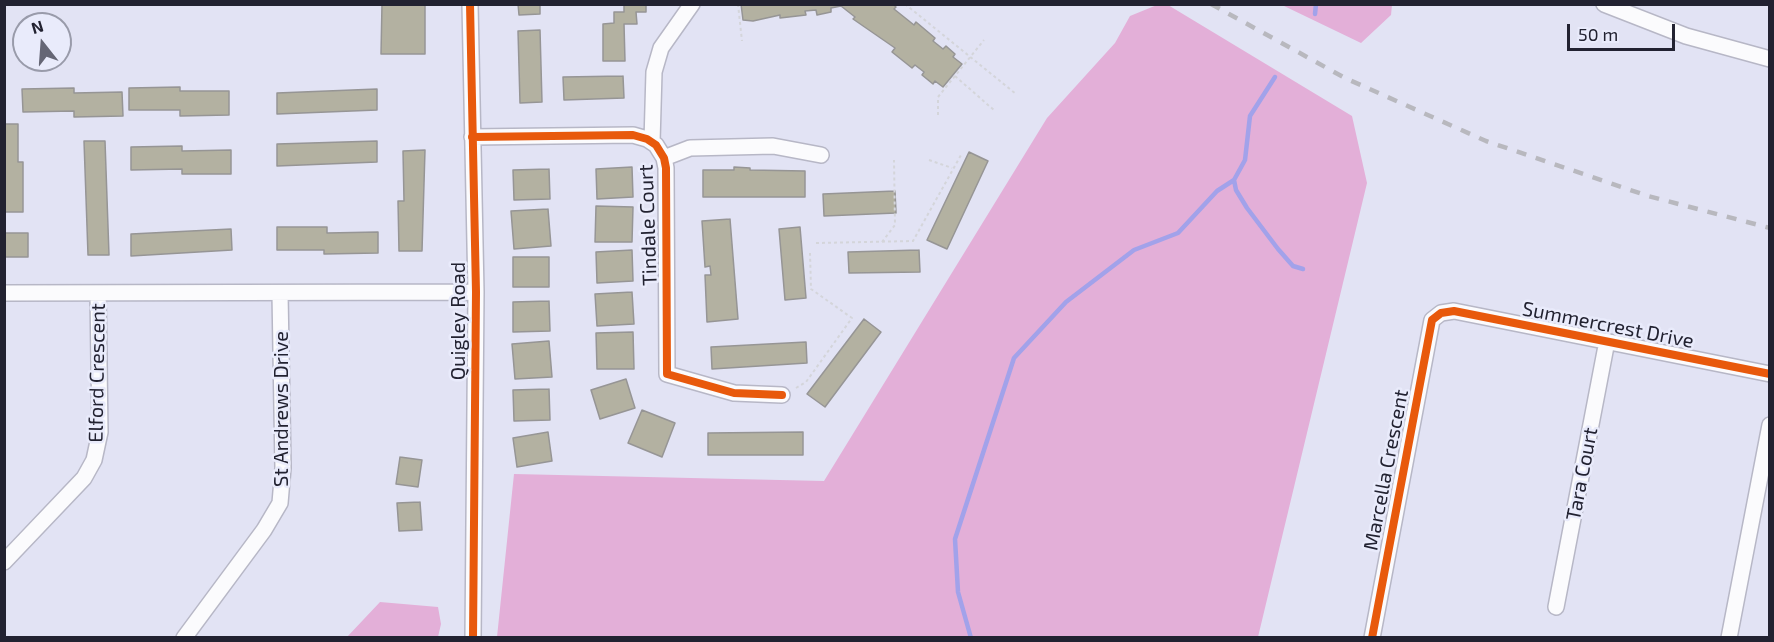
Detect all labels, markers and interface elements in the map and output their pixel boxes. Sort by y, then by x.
north arrow [12,12,72,72]
scale bar [1570,12,1678,50]
text: N [29,15,45,37]
text: 50 m [1578,23,1618,45]
street label: Tindale Court [634,164,662,286]
street label: Quigley Road [446,262,470,380]
street label: Summercrest Drive [1520,297,1696,353]
street label: Elford Crescent [84,303,110,443]
street label: St Andrews Drive [269,331,293,487]
street label: Marcella Crescent [1359,387,1413,553]
street label: Tara Court [1561,426,1603,522]

